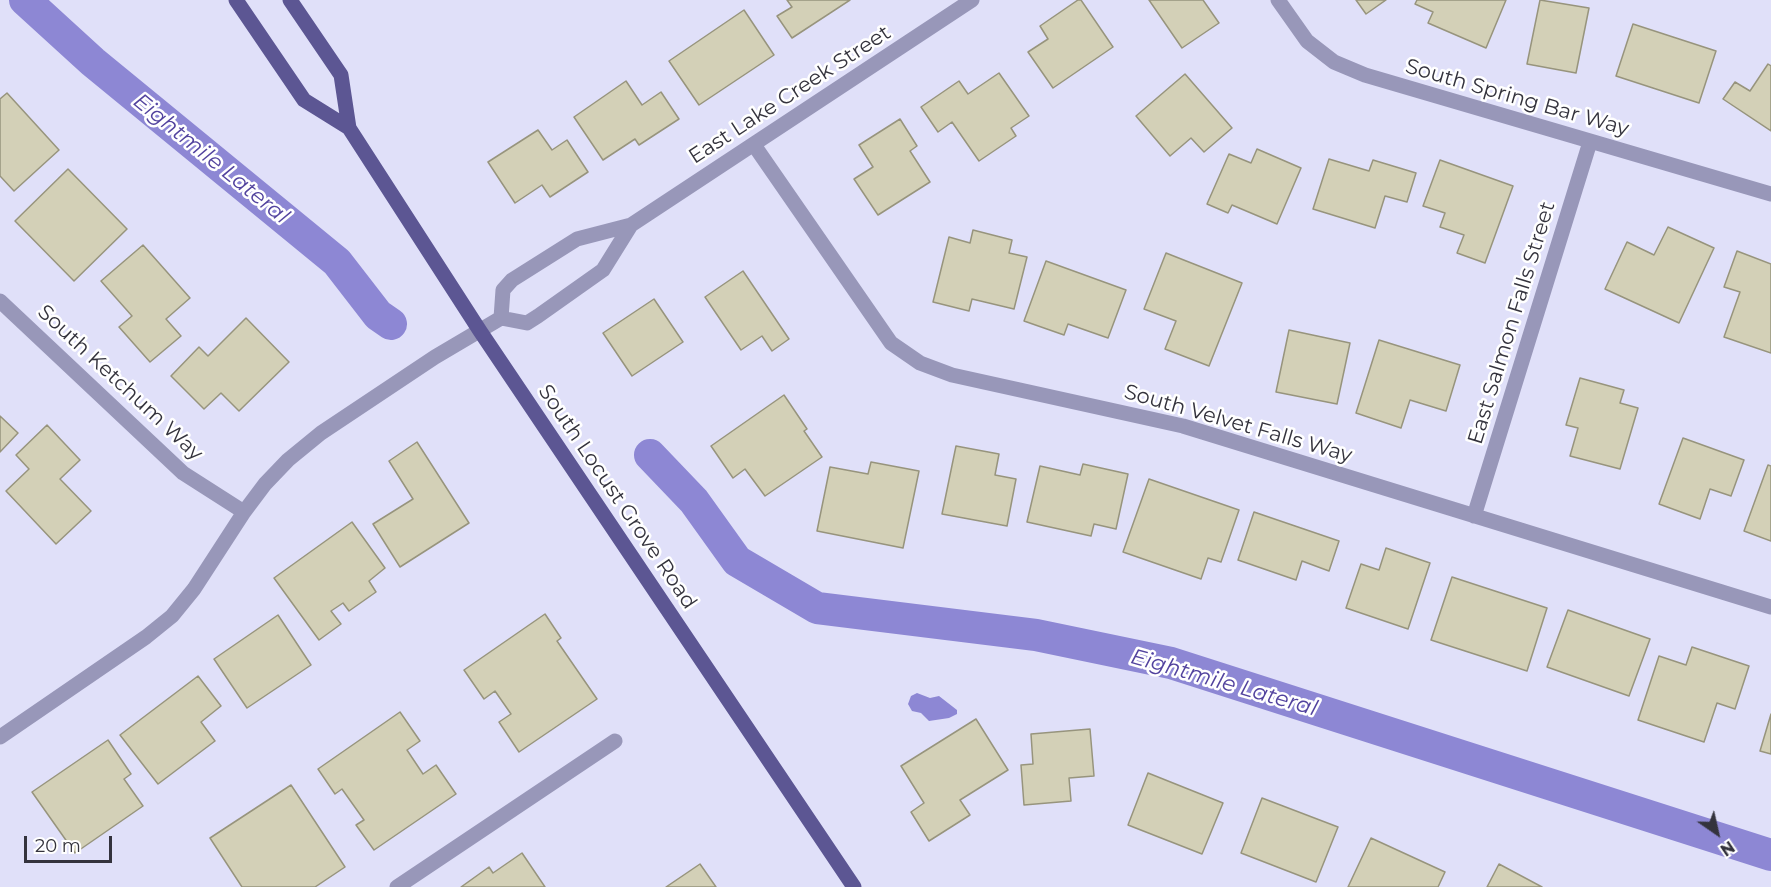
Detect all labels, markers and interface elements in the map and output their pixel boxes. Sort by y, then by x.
street label: East Lake Creek Street [684,20,896,170]
street label: South Spring Bar Way [1402,54,1632,142]
water label: Eightmile Lateral [128,88,294,230]
street label: East Salmon Falls Street [1463,199,1561,447]
street label: South Ketchum Way [32,300,208,466]
street label: South Velvet Falls Way [1121,379,1355,469]
street label: South Locust Grove Road [532,380,702,614]
water label: Eightmile Lateral [1128,644,1320,722]
north arrow [1687,803,1747,863]
scale bar [27,824,116,862]
text: 20 m [35,835,81,857]
text: N [1717,837,1738,860]

